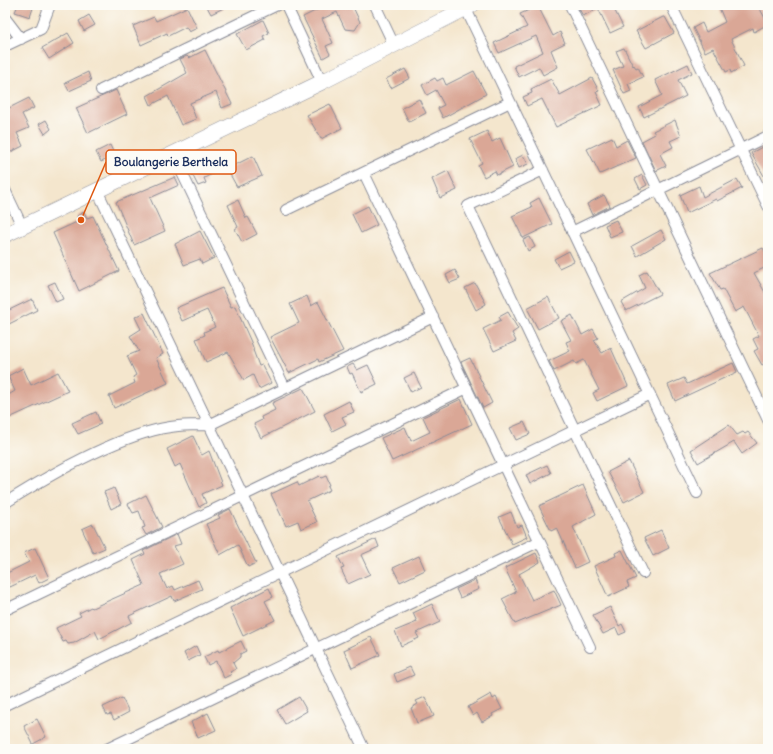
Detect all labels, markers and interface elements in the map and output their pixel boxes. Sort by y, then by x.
callout: Boulangerie Berthela [106,150,236,174]
text: Boulangerie Berthela [114,154,228,170]

